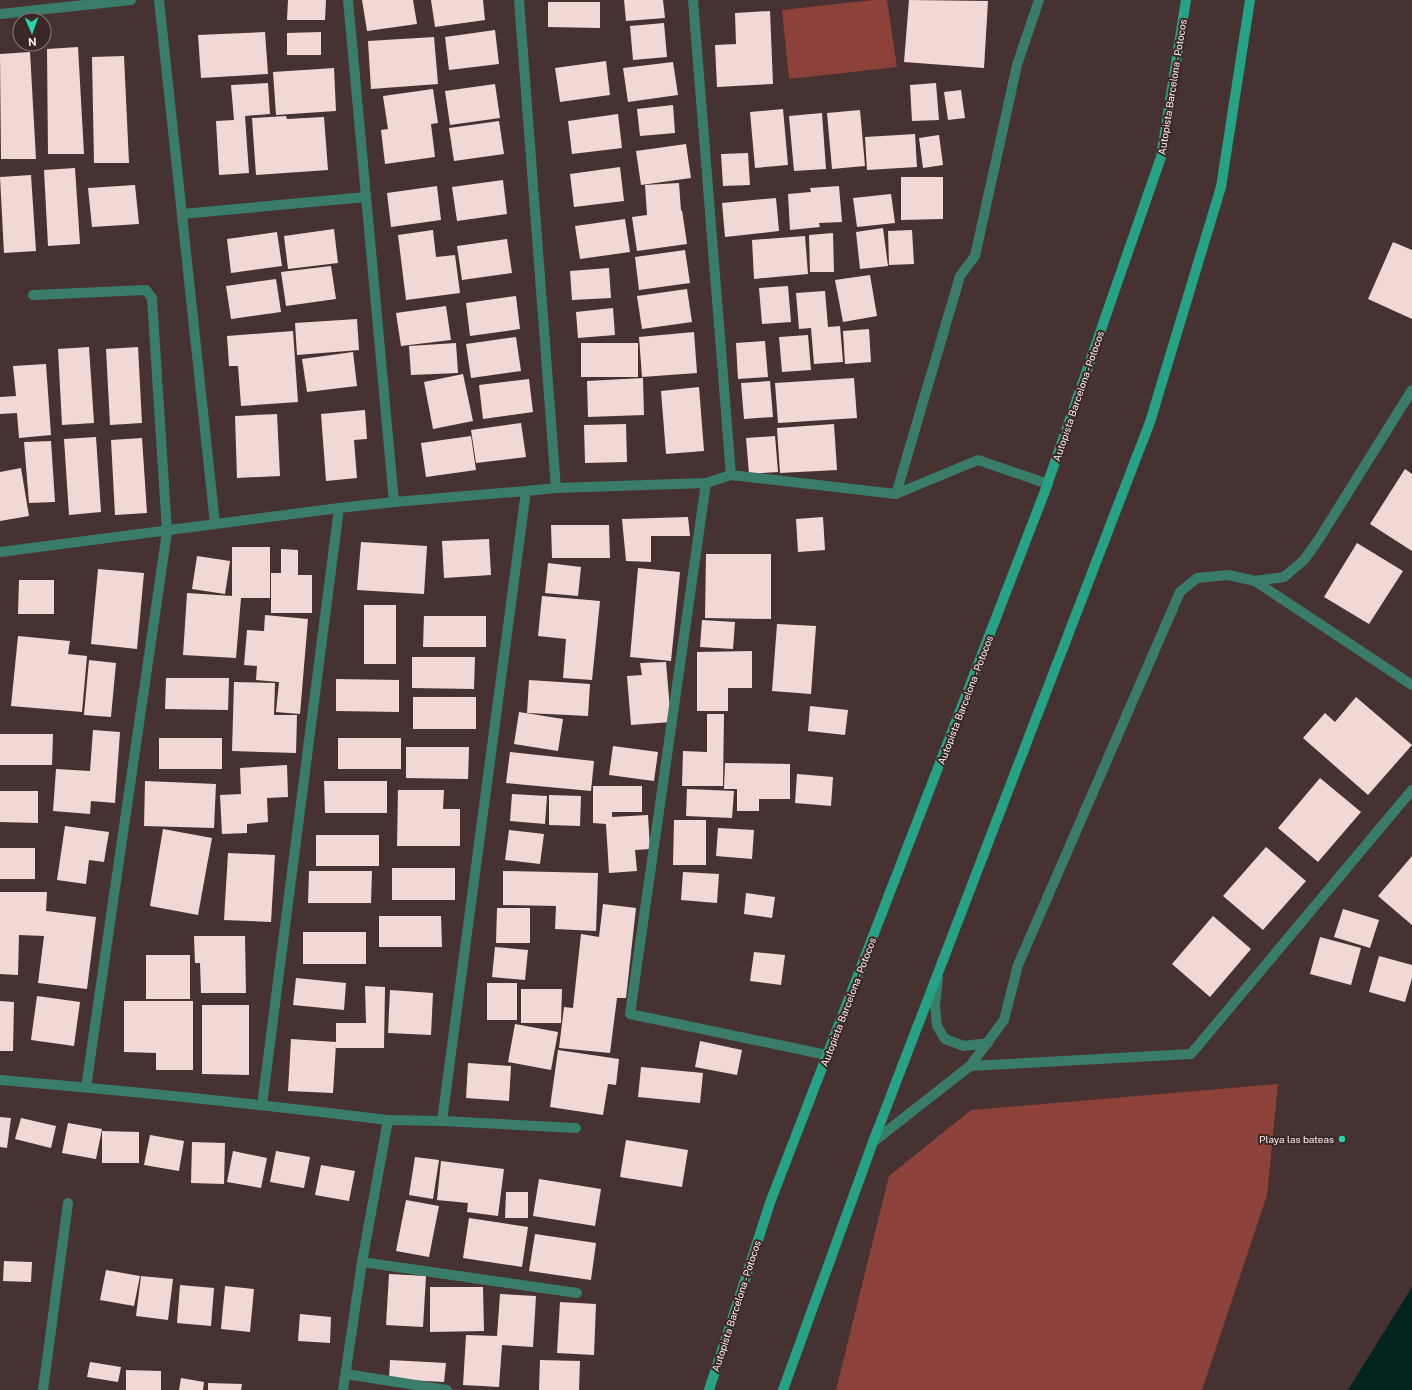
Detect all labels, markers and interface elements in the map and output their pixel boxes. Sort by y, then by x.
north arrow [12,12,52,52]
street label: Autopista Barcelona - Potocos [1155,18,1189,156]
text: N [28,36,37,48]
street label: Autopista Barcelona - Potocos [1050,329,1106,463]
street label: Autopista Barcelona - Potocos [935,634,995,766]
street label: Autopista Barcelona - Potocos [818,936,878,1068]
place label: Playa las bateas [1259,1133,1334,1145]
marker: Playa las bateas [1337,1134,1347,1144]
street label: Autopista Barcelona - Potocos [709,1239,763,1373]

